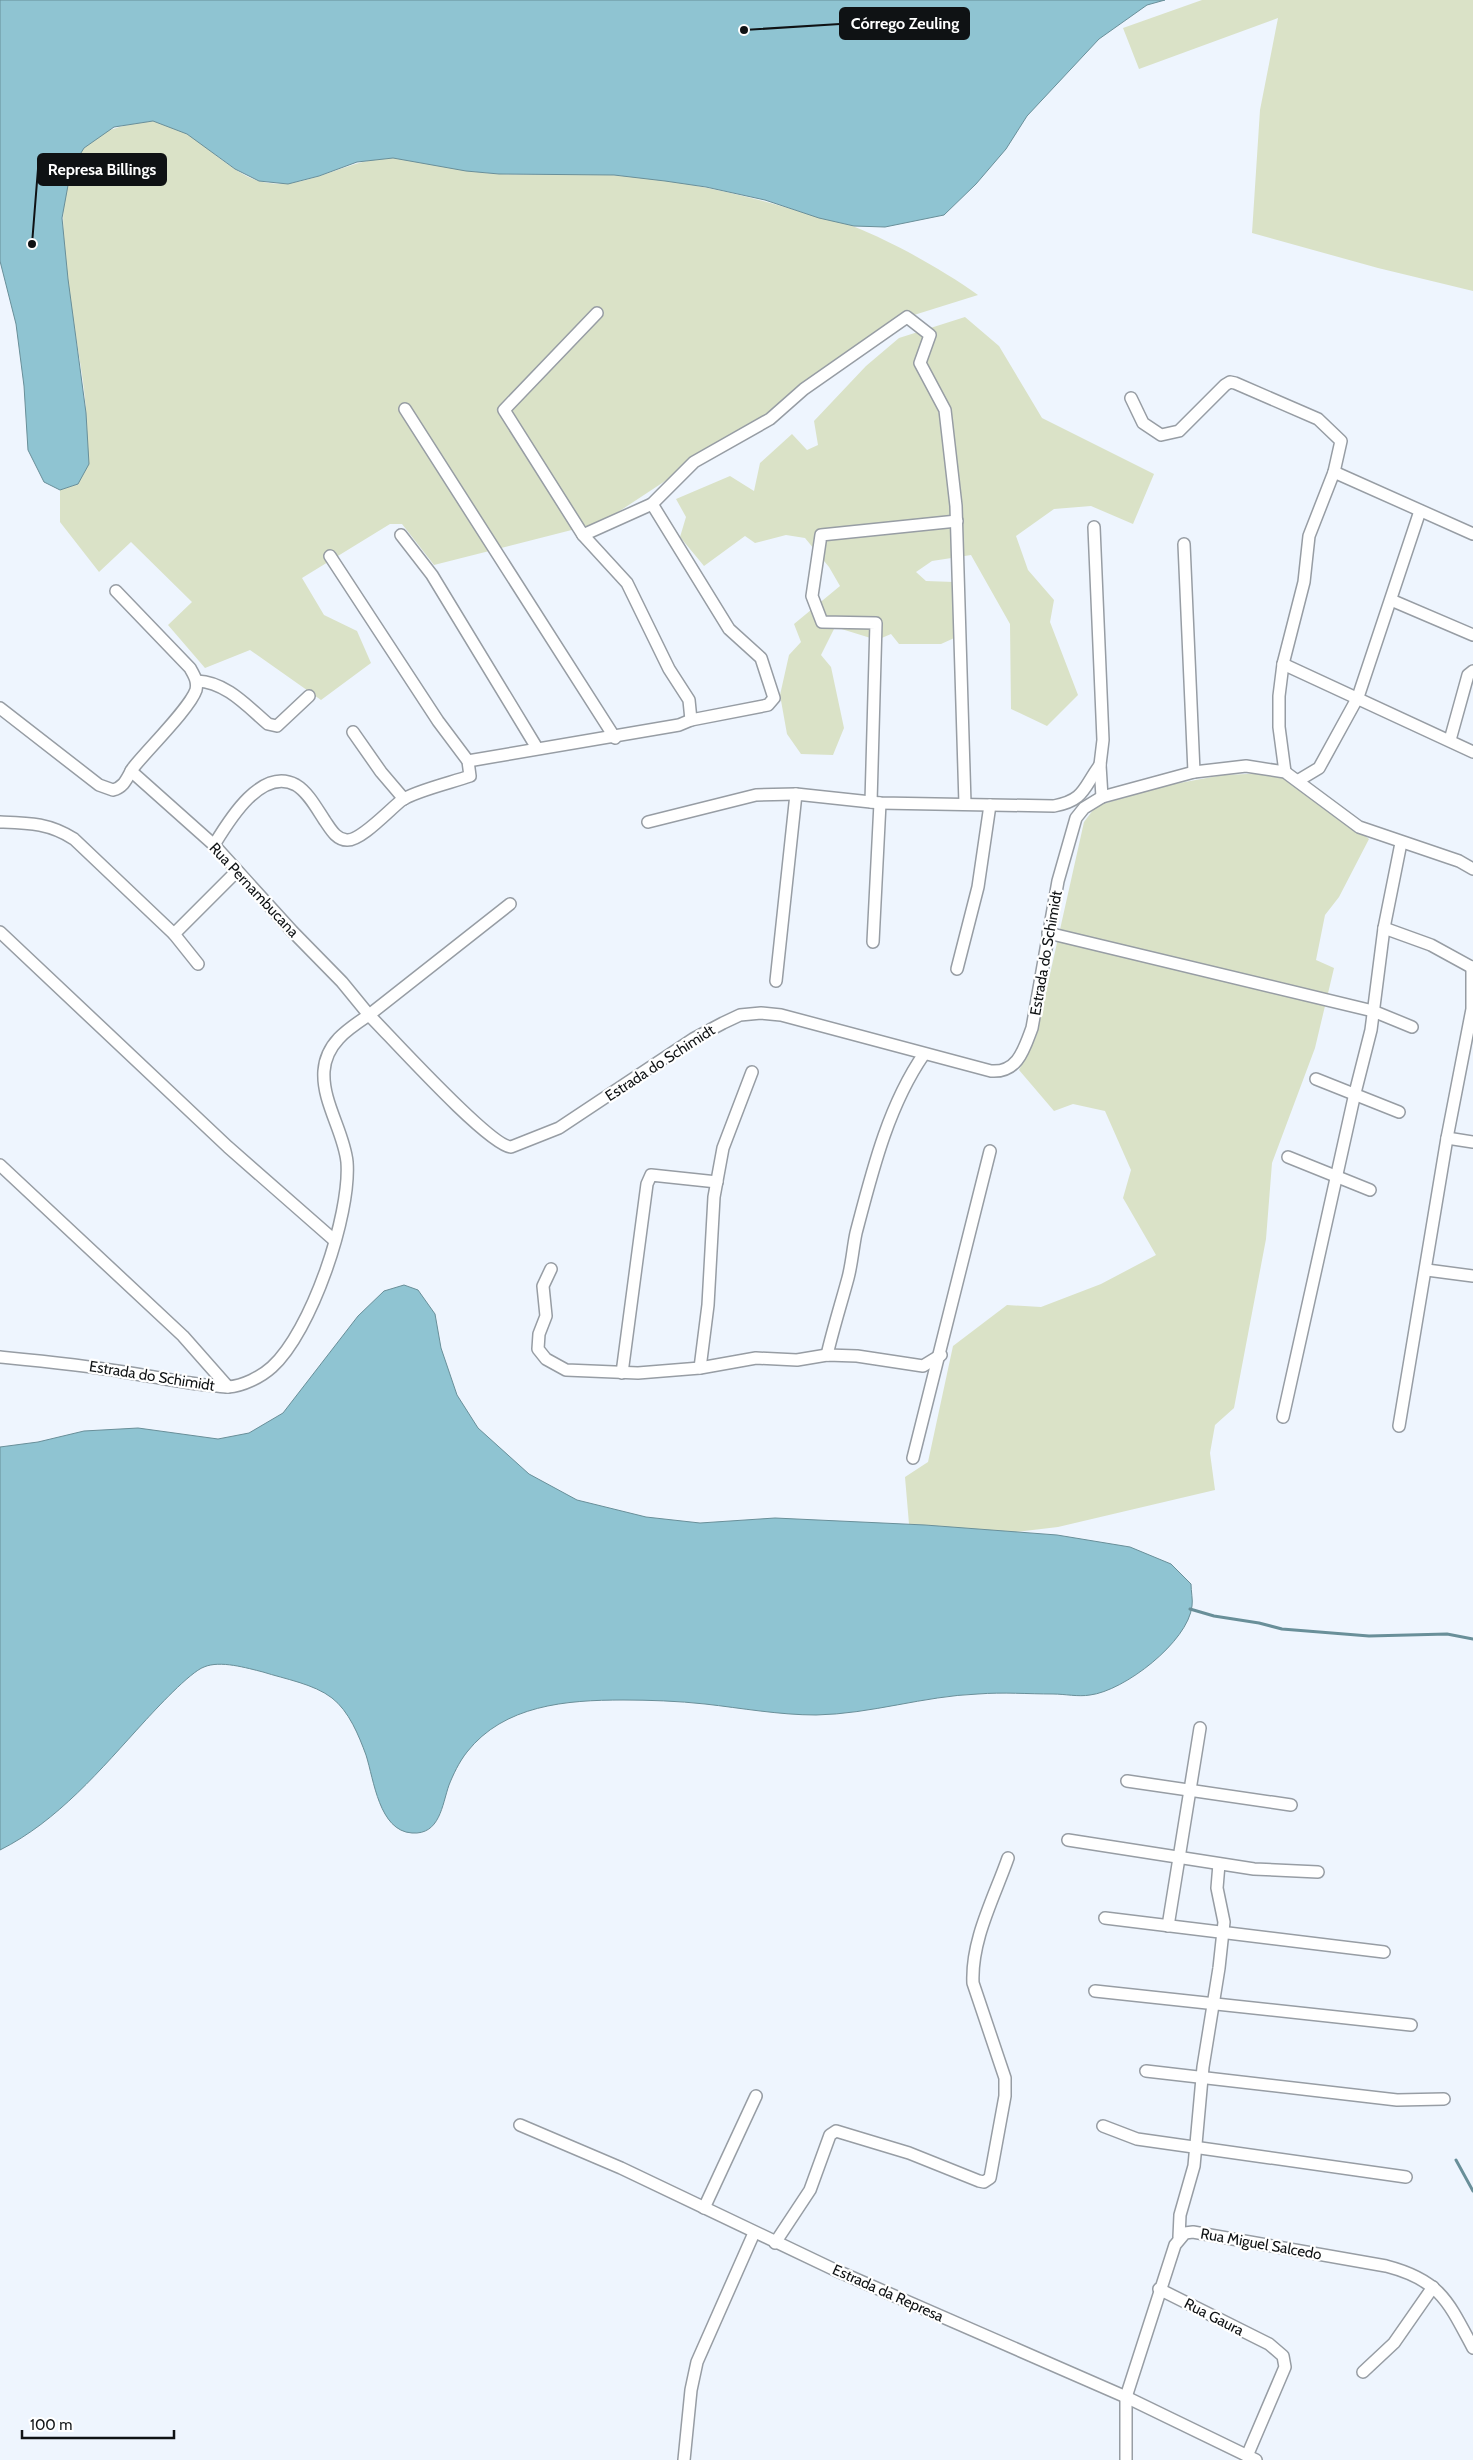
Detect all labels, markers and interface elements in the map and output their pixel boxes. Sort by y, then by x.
callout: Córrego Zeuling [840,8,969,39]
text: Córrego Zeuling [851,14,959,33]
callout: Represa Billings [38,154,166,185]
text: Represa Billings [48,160,156,179]
street label: Rua Pernambucana [206,839,303,942]
street label: Estrada do Schimidt [1026,889,1066,1017]
street label: Estrada do Schimidt [602,1021,718,1105]
street label: Estrada do Schimidt [88,1357,216,1395]
street label: Rua Miguel Salcedo [1199,2224,1323,2264]
street label: Estrada da Represa [830,2260,947,2326]
street label: Rua Gaura [1181,2294,1247,2340]
scale bar [22,2408,175,2440]
text: 100 m [30,2416,72,2434]

